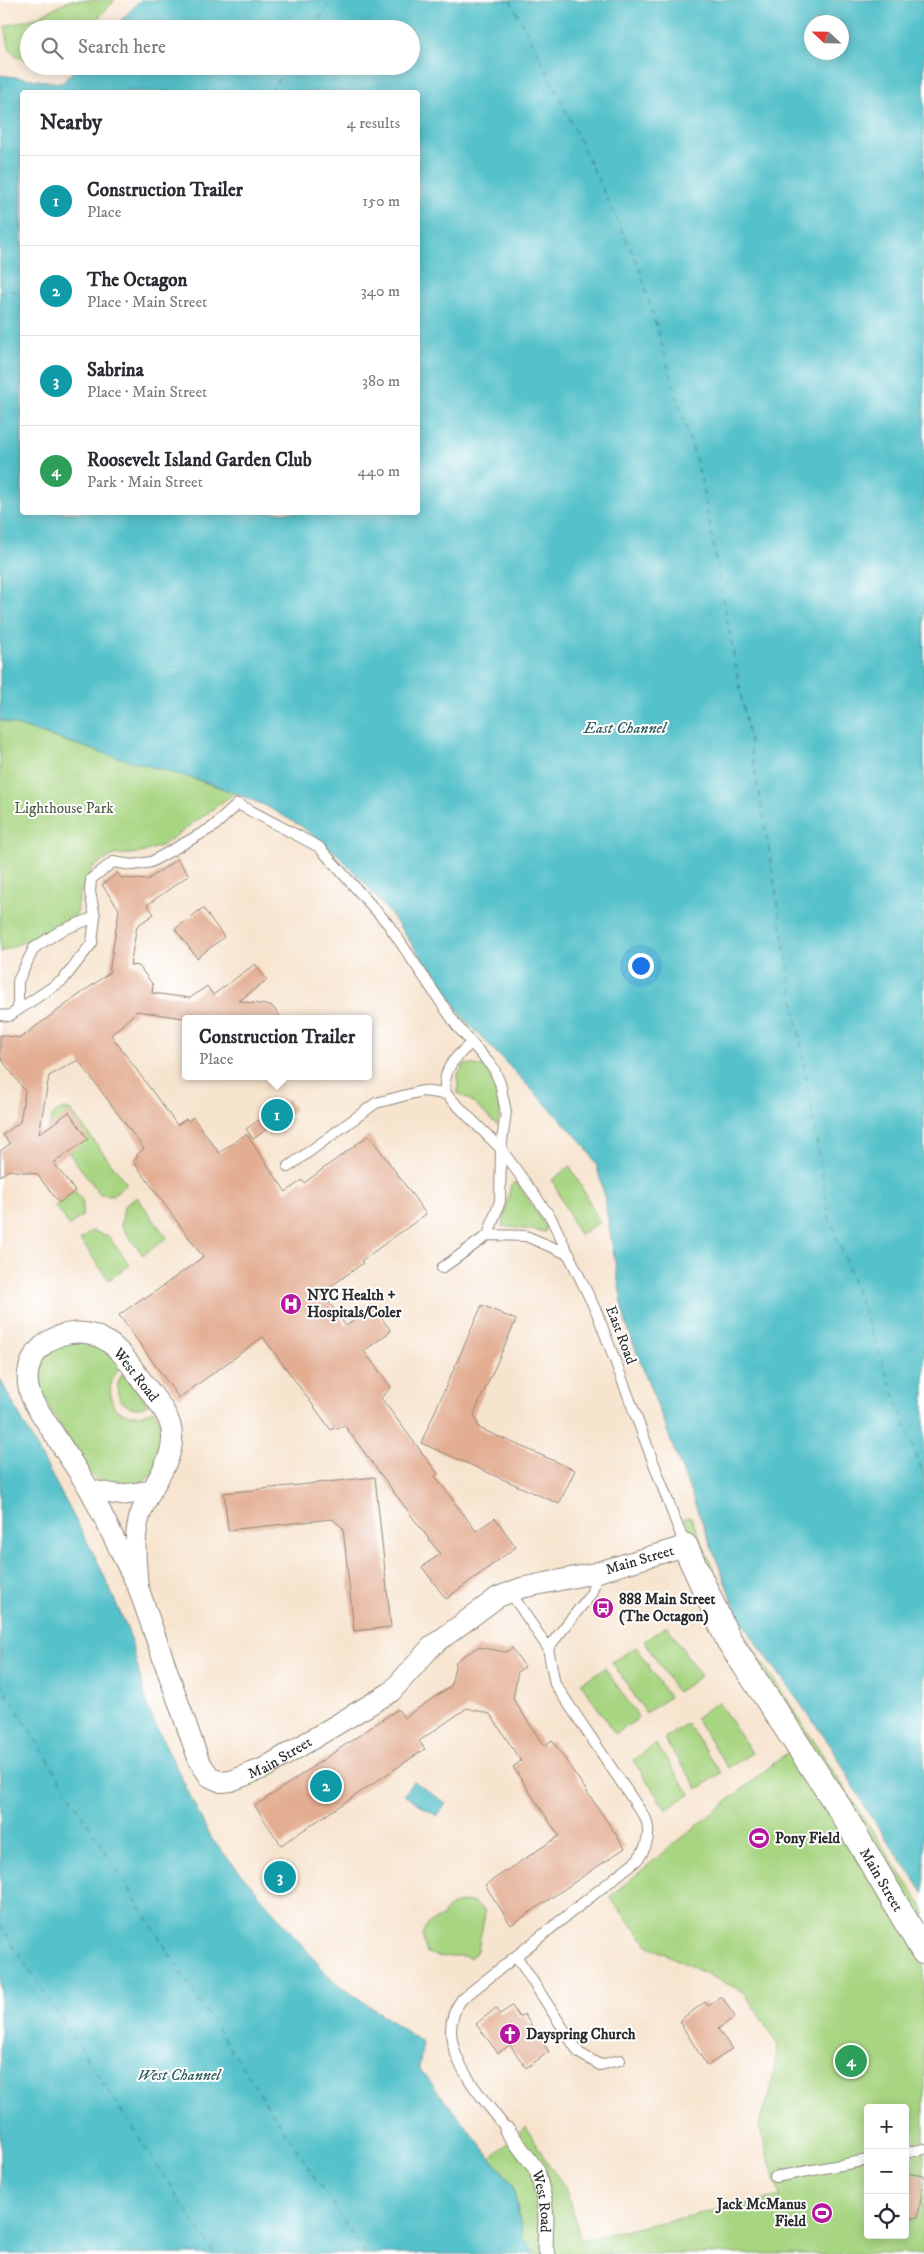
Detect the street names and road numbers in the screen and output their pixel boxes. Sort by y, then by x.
street label: East Road [601,1303,641,1367]
street label: West Road [108,1343,163,1406]
street label: Main Street [603,1540,676,1579]
street label: Main Street [245,1732,315,1783]
street label: Main Street [855,1844,908,1915]
street label: West Road [528,2167,556,2234]

